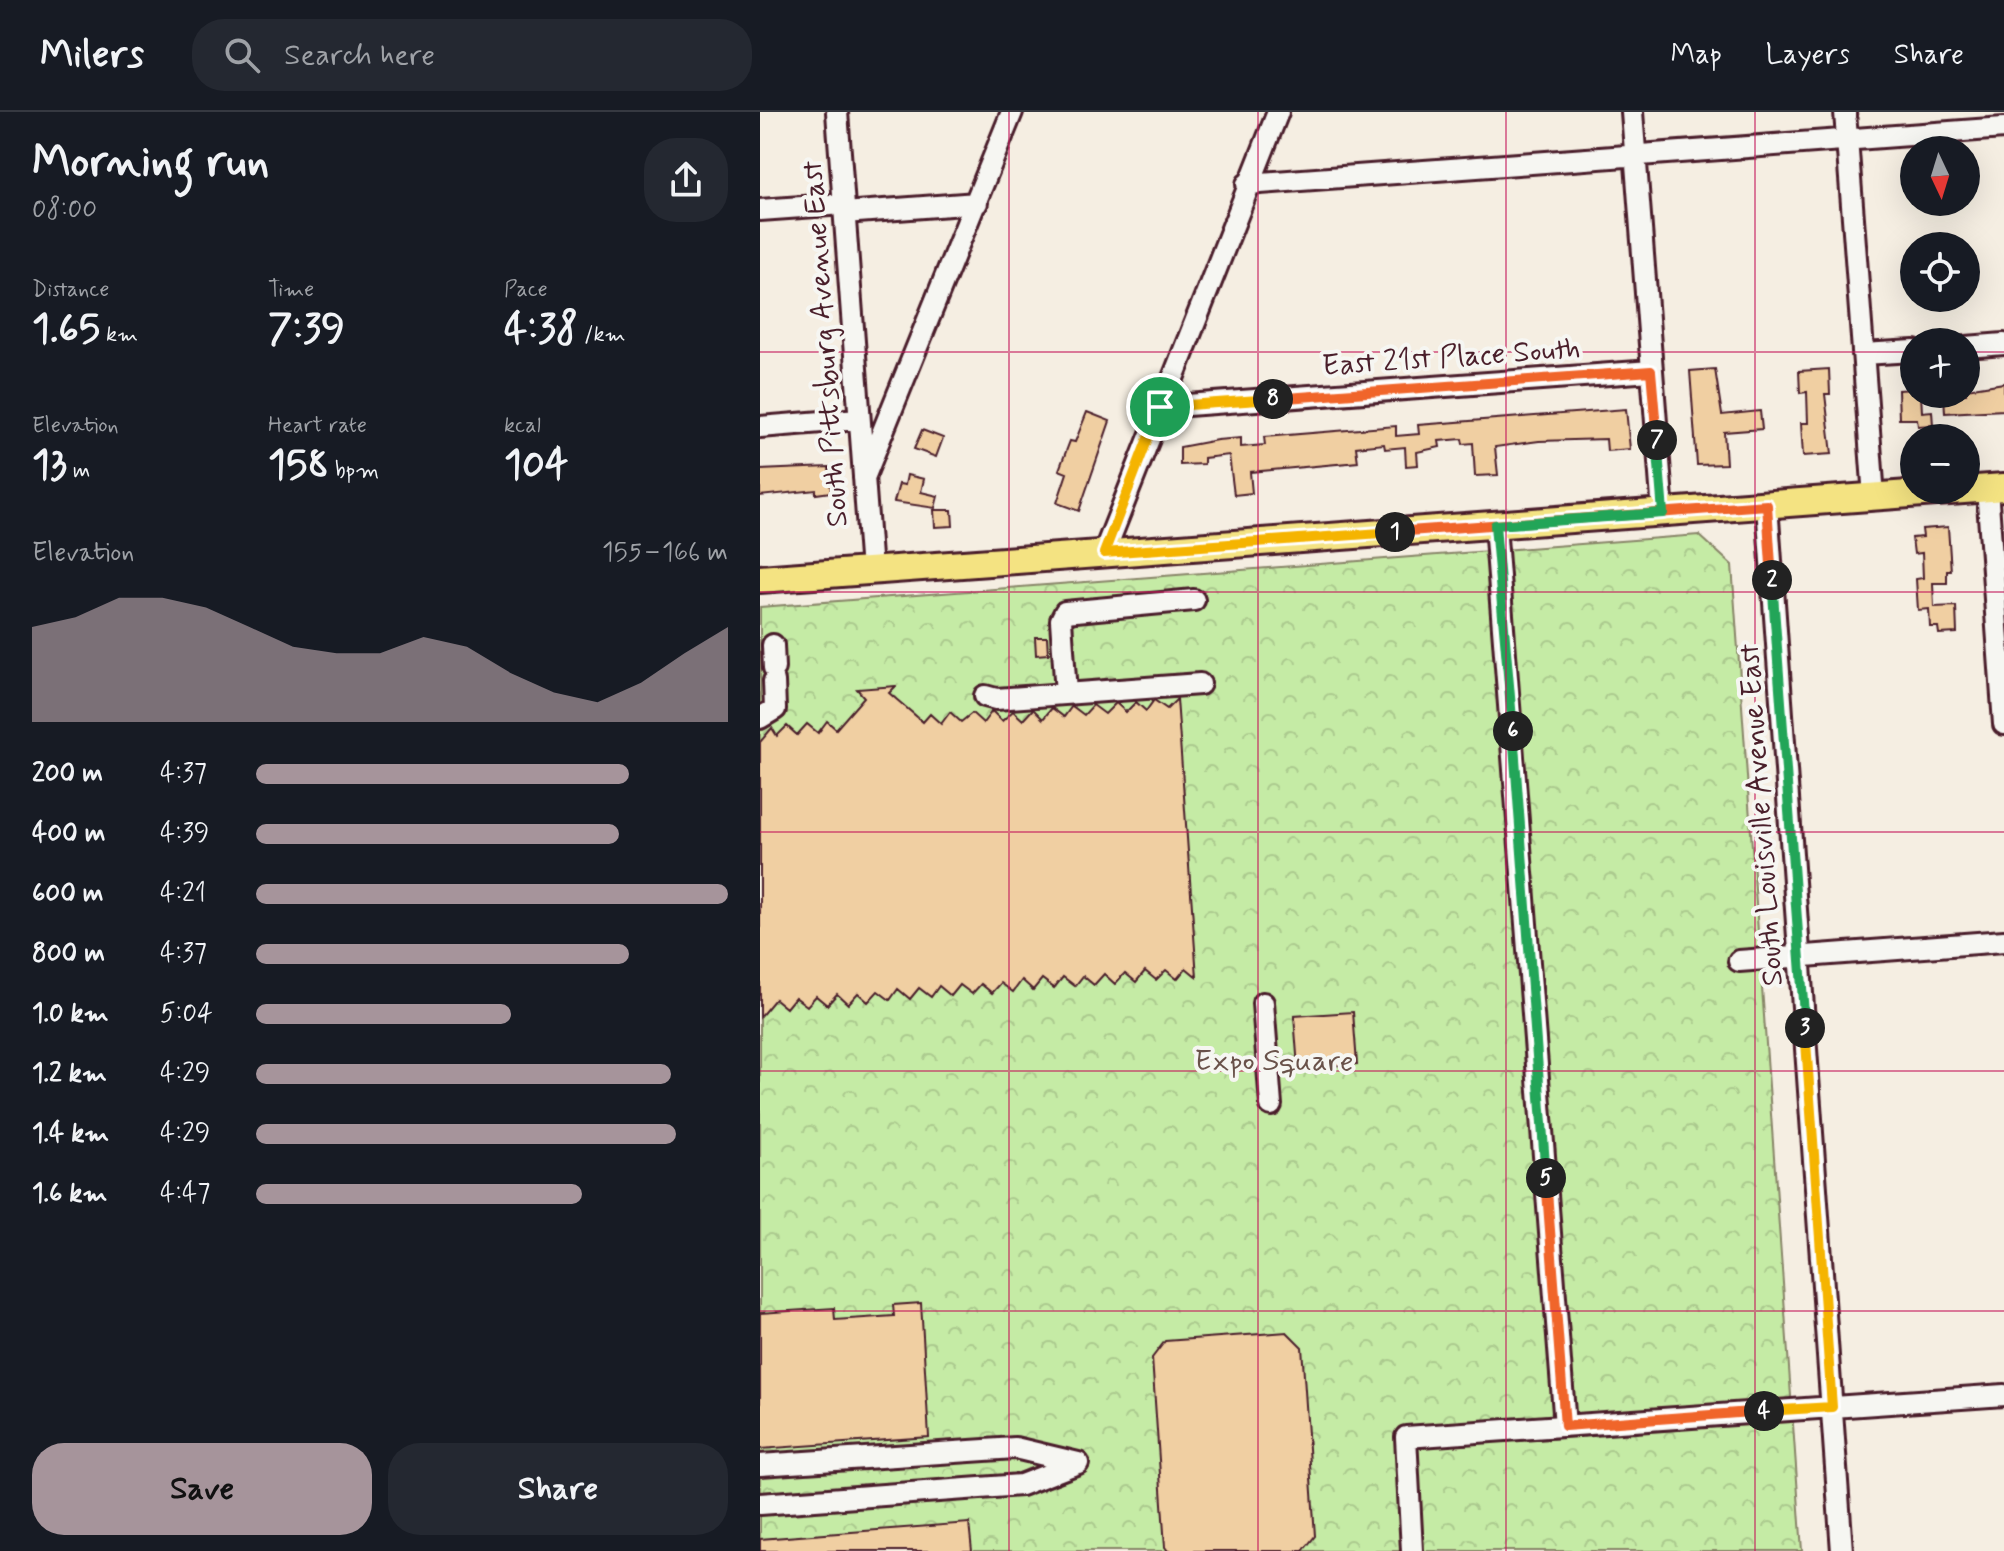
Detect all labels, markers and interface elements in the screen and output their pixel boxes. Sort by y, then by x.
search box [192,19,752,91]
text: Milers [40,31,144,80]
icon: search [220,33,264,77]
text: Search here [284,36,435,75]
text: Map [1671,37,1722,74]
text: Layers [1766,37,1850,74]
text: Share [1894,37,1964,74]
text: Morning run [32,134,269,192]
north arrow [1900,136,1980,216]
map controls [1900,136,1980,504]
button: share [644,138,728,222]
street label: South Pittsburg Avenue East [793,159,858,528]
text: 08:00 [32,193,97,227]
button: locate [1900,232,1980,312]
text: Distance [32,276,109,304]
text: Time [268,276,314,304]
text: Pace [504,276,548,304]
text: 1.65 [32,304,100,356]
text: 7:39 [268,304,345,356]
text: 4:38 [504,304,578,356]
text: km [100,321,138,349]
text: /km [578,321,626,349]
button: + [1900,328,1980,408]
street label: East 21st Place South [1321,329,1581,386]
pin [1126,373,1194,441]
pin: 8 [1253,379,1293,419]
icon: arrive [1138,385,1182,429]
text: 8 [1267,385,1279,413]
text: Elevation [32,412,119,440]
text: Heart rate [268,412,367,440]
text: kcal [504,412,541,440]
pin: 7 [1637,420,1677,460]
button: − [1900,424,1980,504]
text: 7 [1650,426,1664,454]
text: 13 [32,440,67,492]
text: 158 [268,440,329,492]
text: 104 [504,440,568,492]
text: m [67,457,90,485]
text: bpm [329,457,379,485]
pin: 1 [1375,512,1415,552]
text: 1 [1390,518,1400,546]
text: Elevation [32,536,134,570]
text: 155–166 m [602,536,728,570]
pin: 2 [1752,560,1792,600]
text: 2 [1767,566,1777,594]
street label: South Louisville Avenue East [1730,642,1793,988]
pin: 6 [1493,711,1533,751]
text: 6 [1507,717,1519,745]
text: 200 m [32,757,103,791]
text: 4:37 [160,757,207,791]
text: 400 m [32,817,105,851]
text: 4:39 [160,817,209,851]
text: 600 m [32,877,104,911]
text: 4:21 [160,877,206,911]
text: 800 m [32,937,105,971]
text: 4:37 [160,937,207,971]
text: 1.0 km [32,997,109,1031]
text: 5:04 [160,997,213,1031]
pin: 3 [1785,1008,1825,1048]
text: 3 [1800,1014,1810,1042]
park label: Expo Square [1195,1042,1353,1081]
text: 1.2 km [32,1057,107,1091]
text: 4:29 [160,1057,210,1091]
text: 1.4 km [32,1117,109,1151]
text: 4:29 [160,1117,210,1151]
pin: 5 [1526,1158,1566,1198]
text: 5 [1539,1164,1553,1192]
text: 1.6 km [32,1177,107,1211]
text: 4:47 [160,1177,210,1211]
pin: 4 [1744,1391,1784,1431]
text: 4 [1758,1397,1770,1425]
button: Save [32,1443,372,1535]
button: Share [388,1443,728,1535]

